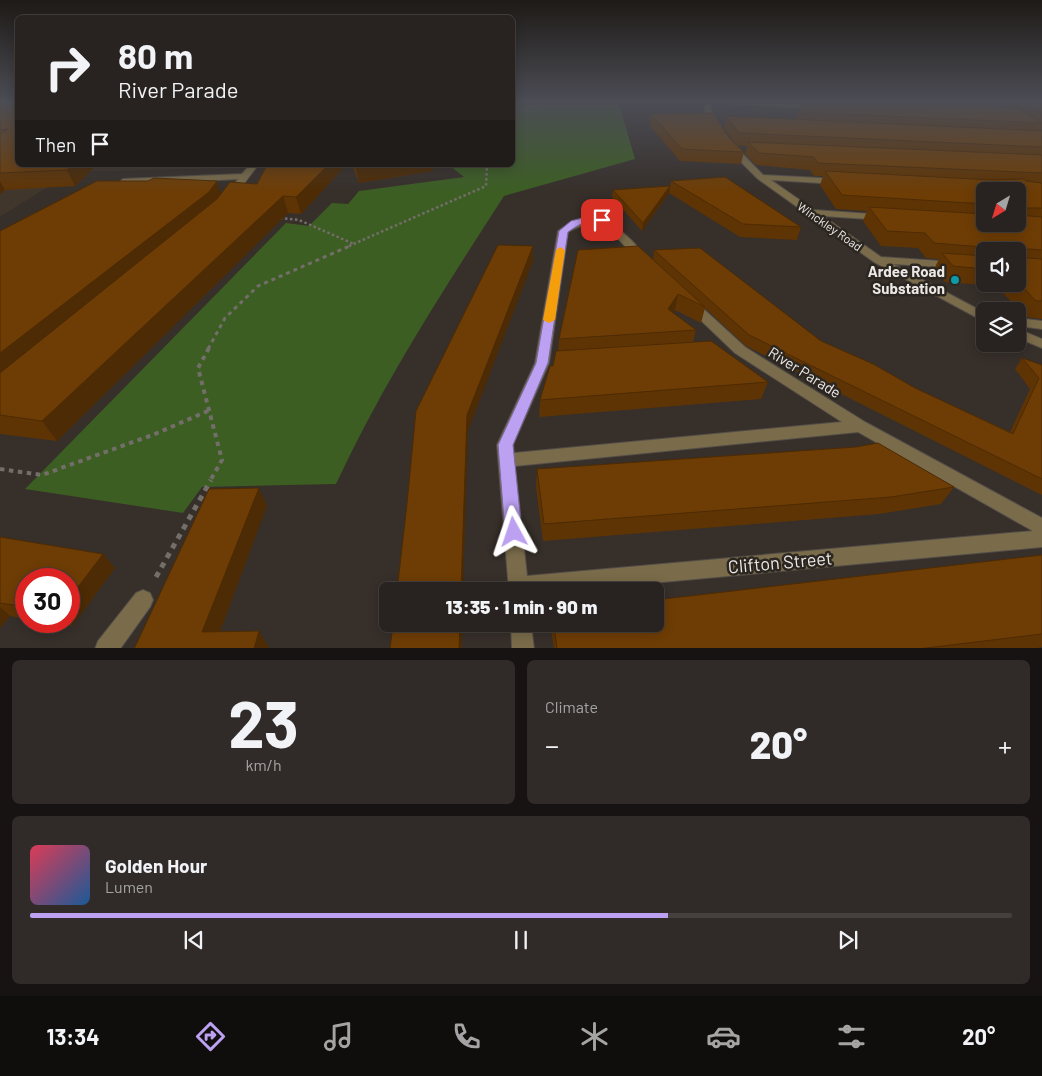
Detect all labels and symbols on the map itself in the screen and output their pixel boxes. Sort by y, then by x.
north arrow [976,182,1026,232]
pin [581,199,623,241]
street label: Winckley Road [795,199,865,253]
place label: Ardee Road Substation [868,262,945,297]
marker: Ardee Road Substation [949,274,961,286]
street label: River Parade [765,343,845,401]
position arrow [487,505,539,557]
street label: Clifton Street [727,546,833,578]
speed limit sign: 30 [15,568,80,633]

